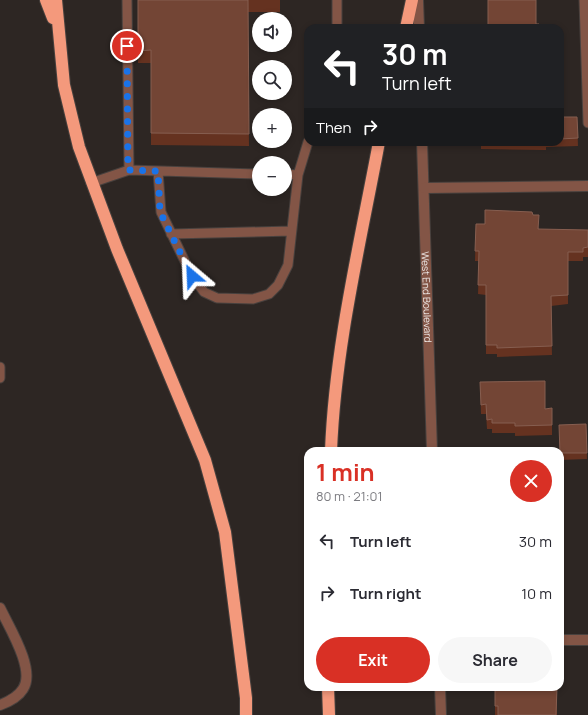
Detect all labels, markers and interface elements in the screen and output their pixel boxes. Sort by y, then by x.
map controls [252,12,292,196]
button: sound [252,12,292,52]
pin [110,29,144,63]
icon: arrive [116,35,138,57]
text: 30 m [382,35,447,73]
icon: left [316,40,368,92]
button: search [252,60,292,100]
text: Turn left [382,71,452,95]
button: + [252,108,292,148]
icon: right [359,116,381,138]
text: Then [316,117,351,138]
button: − [252,156,292,196]
street label: West End Boulevard [419,251,435,343]
position arrow [171,255,213,297]
text: 1 min [316,455,375,488]
button: close [510,460,552,502]
text: 80 m · 21:01 [316,487,383,505]
icon: left [316,530,338,552]
text: Turn left [350,531,412,552]
text: 30 m [519,531,552,552]
icon: right [316,582,338,604]
text: Turn right [350,583,421,604]
text: 10 m [521,583,552,604]
button: Exit [316,637,430,683]
button: Share [438,637,552,683]

